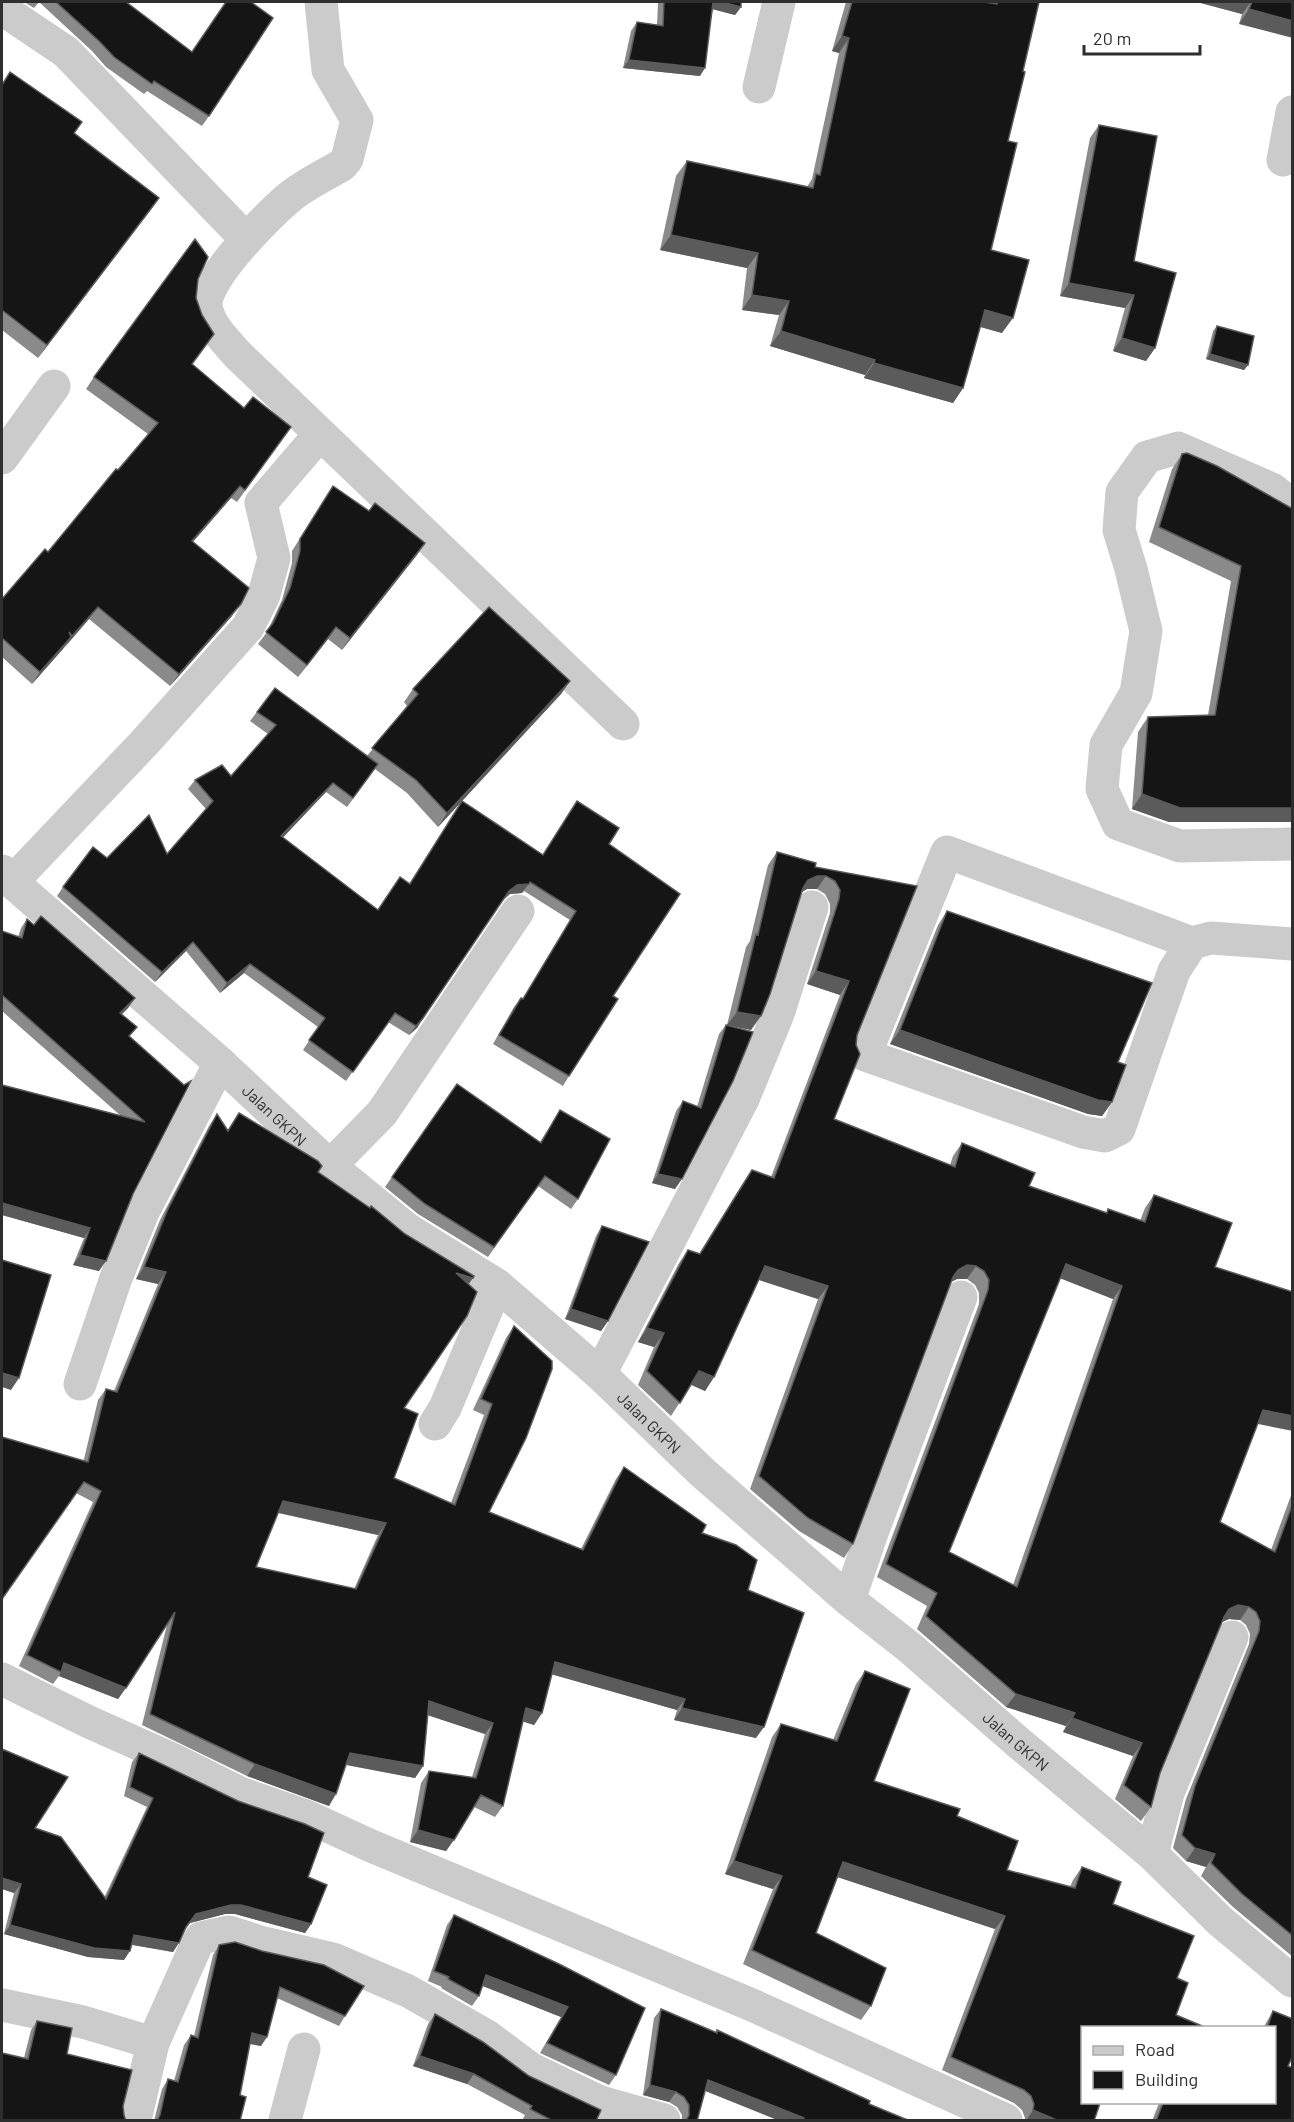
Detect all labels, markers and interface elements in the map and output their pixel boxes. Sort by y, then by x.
scale bar [1084,18,1200,56]
text: 20 m [1093,27,1131,49]
street label: Jalan GKPN [239,1080,311,1149]
street label: Jalan GKPN [614,1387,686,1457]
street label: Jalan GKPN [980,1707,1053,1774]
legend [1081,2026,1276,2104]
text: Road [1135,2038,1175,2060]
text: Building [1135,2068,1198,2090]

